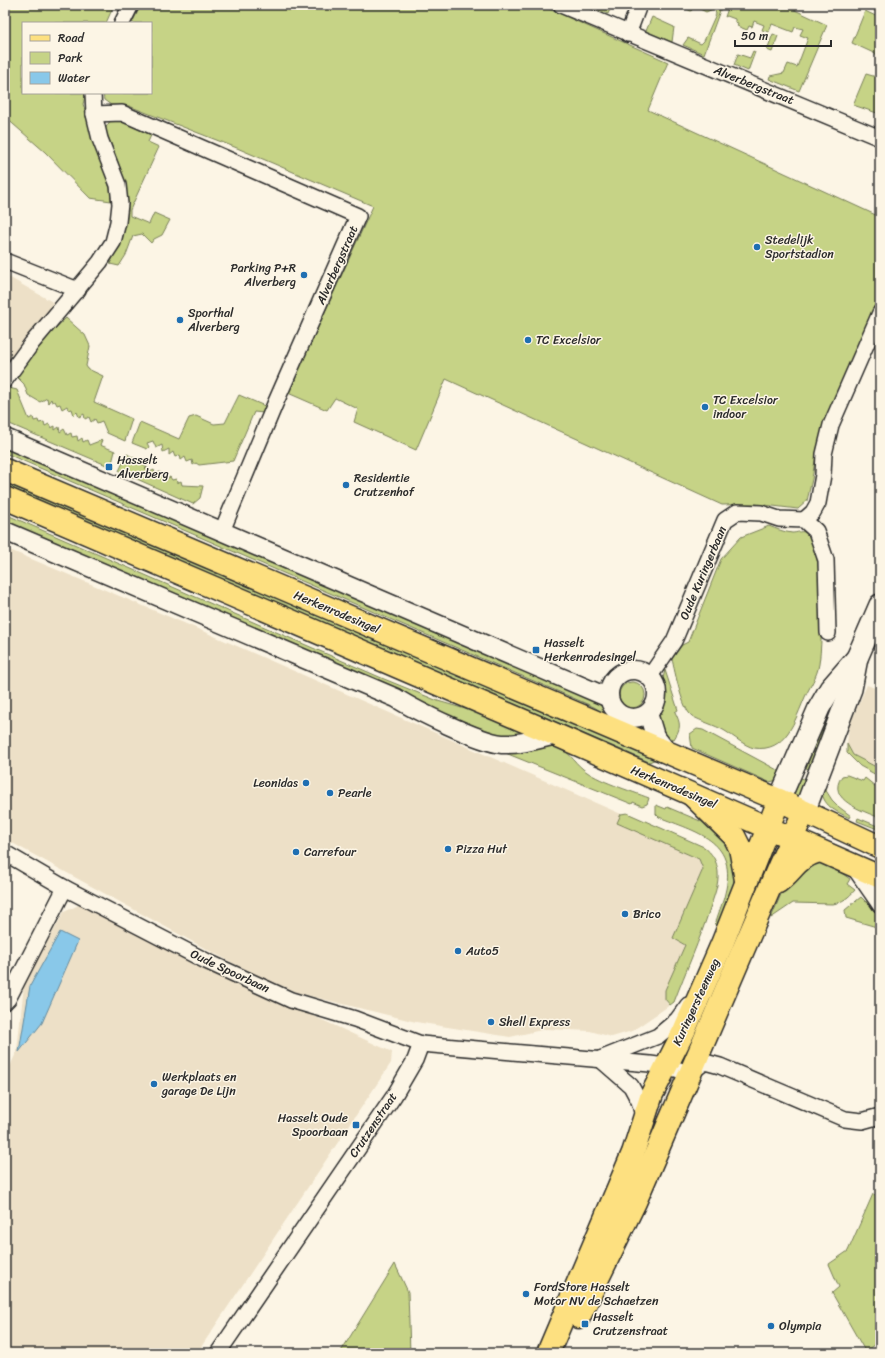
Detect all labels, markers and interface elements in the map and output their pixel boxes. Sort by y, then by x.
legend [22,22,152,94]
scale bar [735,22,831,48]
text: 50 m [741,25,768,47]
text: Road [58,27,85,49]
text: Park [58,47,83,69]
street label: Alverbergstraat [710,59,797,111]
text: Water [58,67,91,89]
street label: Alverbergstraat [309,222,364,309]
place label: Stedelijk Sportstadion [765,229,834,265]
marker: Stedelijk Sportstadion [752,242,762,252]
place label: Parking P+R Alverberg [230,257,296,293]
marker: Parking P+R Alverberg [299,270,309,280]
place label: Sporthal Alverberg [187,302,240,338]
marker: Sporthal Alverberg [175,315,185,325]
place label: TC Excelsior [536,329,602,351]
marker: TC Excelsior [523,335,533,345]
place label: TC Excelsior indoor [713,389,779,425]
marker: TC Excelsior indoor [700,402,710,412]
place label: Hasselt Alverberg [116,449,169,485]
marker: Hasselt Alverberg [104,462,114,472]
place label: Residentie Crutzenhof [354,467,416,503]
marker: Residentie Crutzenhof [341,480,351,490]
street label: Oude Kuringerbaan [673,522,733,623]
street label: Herkenrodesingel [290,584,384,640]
place label: Hasselt Herkenrodesingel [544,632,637,668]
marker: Hasselt Herkenrodesingel [531,645,541,655]
street label: Herkenrodesingel [627,759,721,815]
place label: Leonidas [253,772,298,794]
marker: Leonidas [301,778,311,788]
place label: Pearle [338,782,372,804]
marker: Pearle [325,788,335,798]
place label: Pizza Hut [456,838,508,860]
place label: Carrefour [304,841,357,863]
marker: Pizza Hut [443,844,453,854]
marker: Carrefour [291,847,301,857]
place label: Brico [633,903,661,925]
marker: Brico [620,909,630,919]
place label: Auto5 [465,940,499,962]
street label: Oude Spoorbaan [186,943,274,999]
marker: Auto5 [453,946,463,956]
street label: Kuringersteenweg [666,955,726,1049]
place label: Shell Express [499,1011,571,1033]
marker: Shell Express [486,1017,496,1027]
place label: Werkplaats en garage De Lijn [161,1066,237,1102]
marker: Werkplaats en garage De Lijn [149,1079,159,1089]
street label: Crutzenstraat [343,1088,403,1162]
place label: Hasselt Oude Spoorbaan [278,1107,349,1143]
marker: Hasselt Oude Spoorbaan [351,1120,361,1130]
place label: FordStore Hasselt Motor NV de Schaetzen [534,1276,659,1312]
marker: FordStore Hasselt Motor NV de Schaetzen [521,1289,531,1299]
place label: Hasselt Crutzenstraat [593,1306,668,1342]
place label: Olympia [779,1315,822,1337]
marker: Hasselt Crutzenstraat [580,1319,590,1329]
marker: Olympia [766,1321,776,1331]

